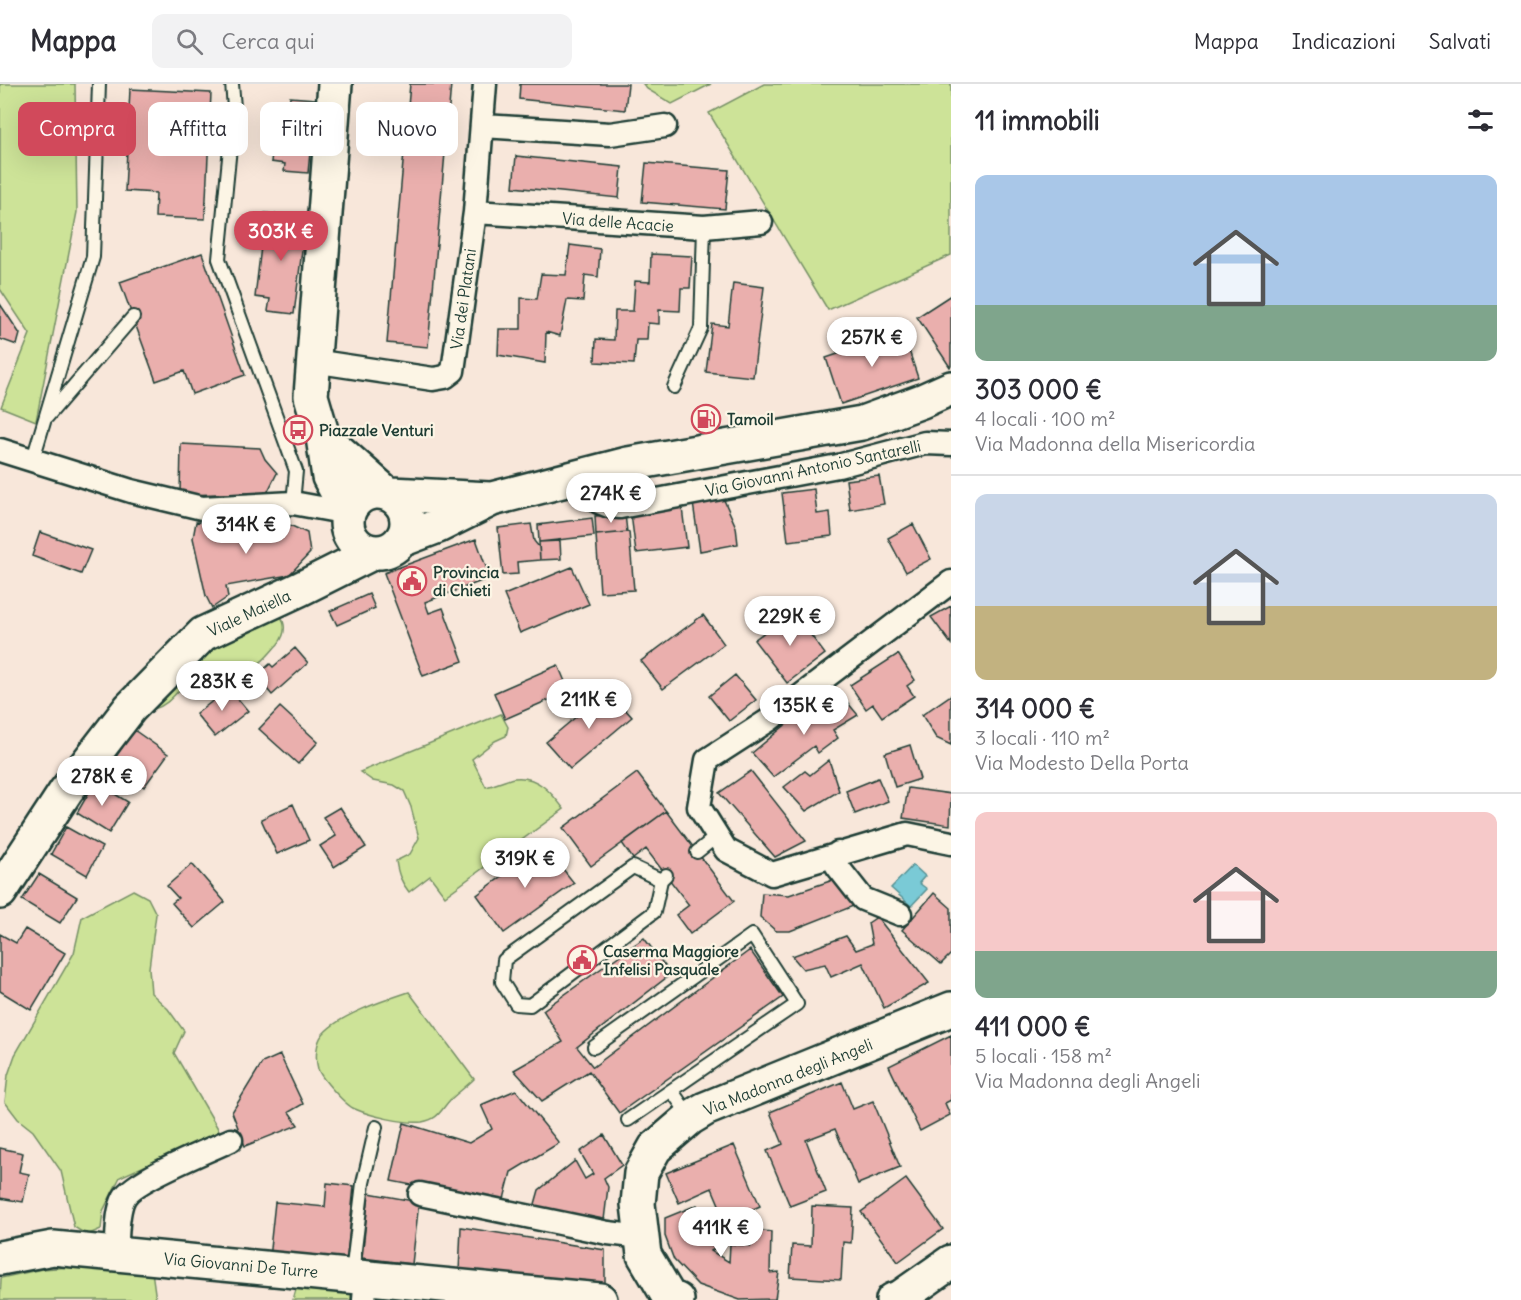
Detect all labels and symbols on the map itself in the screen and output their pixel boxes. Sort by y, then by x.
street label: Via delle Acacie [562,208,674,236]
pin: 303K € [232,211,330,262]
street label: Via dei Platani [446,247,480,351]
pin: 257K € [823,317,921,368]
fuel station icon: Tamoil [690,403,722,435]
place label: Tamoil [727,409,774,429]
bus stop icon: Piazzale Venturi [282,414,314,446]
place label: Piazzale Venturi [319,420,434,440]
street label: Via Giovanni Antonio Santarelli [703,435,923,501]
pin: 274K € [562,473,660,524]
pin: 314K € [197,504,295,555]
place label: Provincia di Chieti [433,562,499,600]
public building icon: Provincia di Chieti [396,565,428,597]
street label: Viale Maiella [204,585,294,641]
pin: 229K € [741,596,839,647]
pin: 283K € [173,661,271,712]
pin: 211K € [540,679,638,730]
pin: 135K € [755,685,853,736]
pin: 278K € [53,756,151,807]
pin: 319K € [476,838,574,889]
place label: Caserma Maggiore Infelisi Pasquale [603,941,739,980]
public building icon: Caserma Maggiore Infelisi Pasquale [566,944,598,976]
street label: Via Madonna degli Angeli [701,1034,875,1120]
pin: 411K € [672,1207,770,1258]
street label: Via Giovanni De Turre [163,1248,319,1282]

